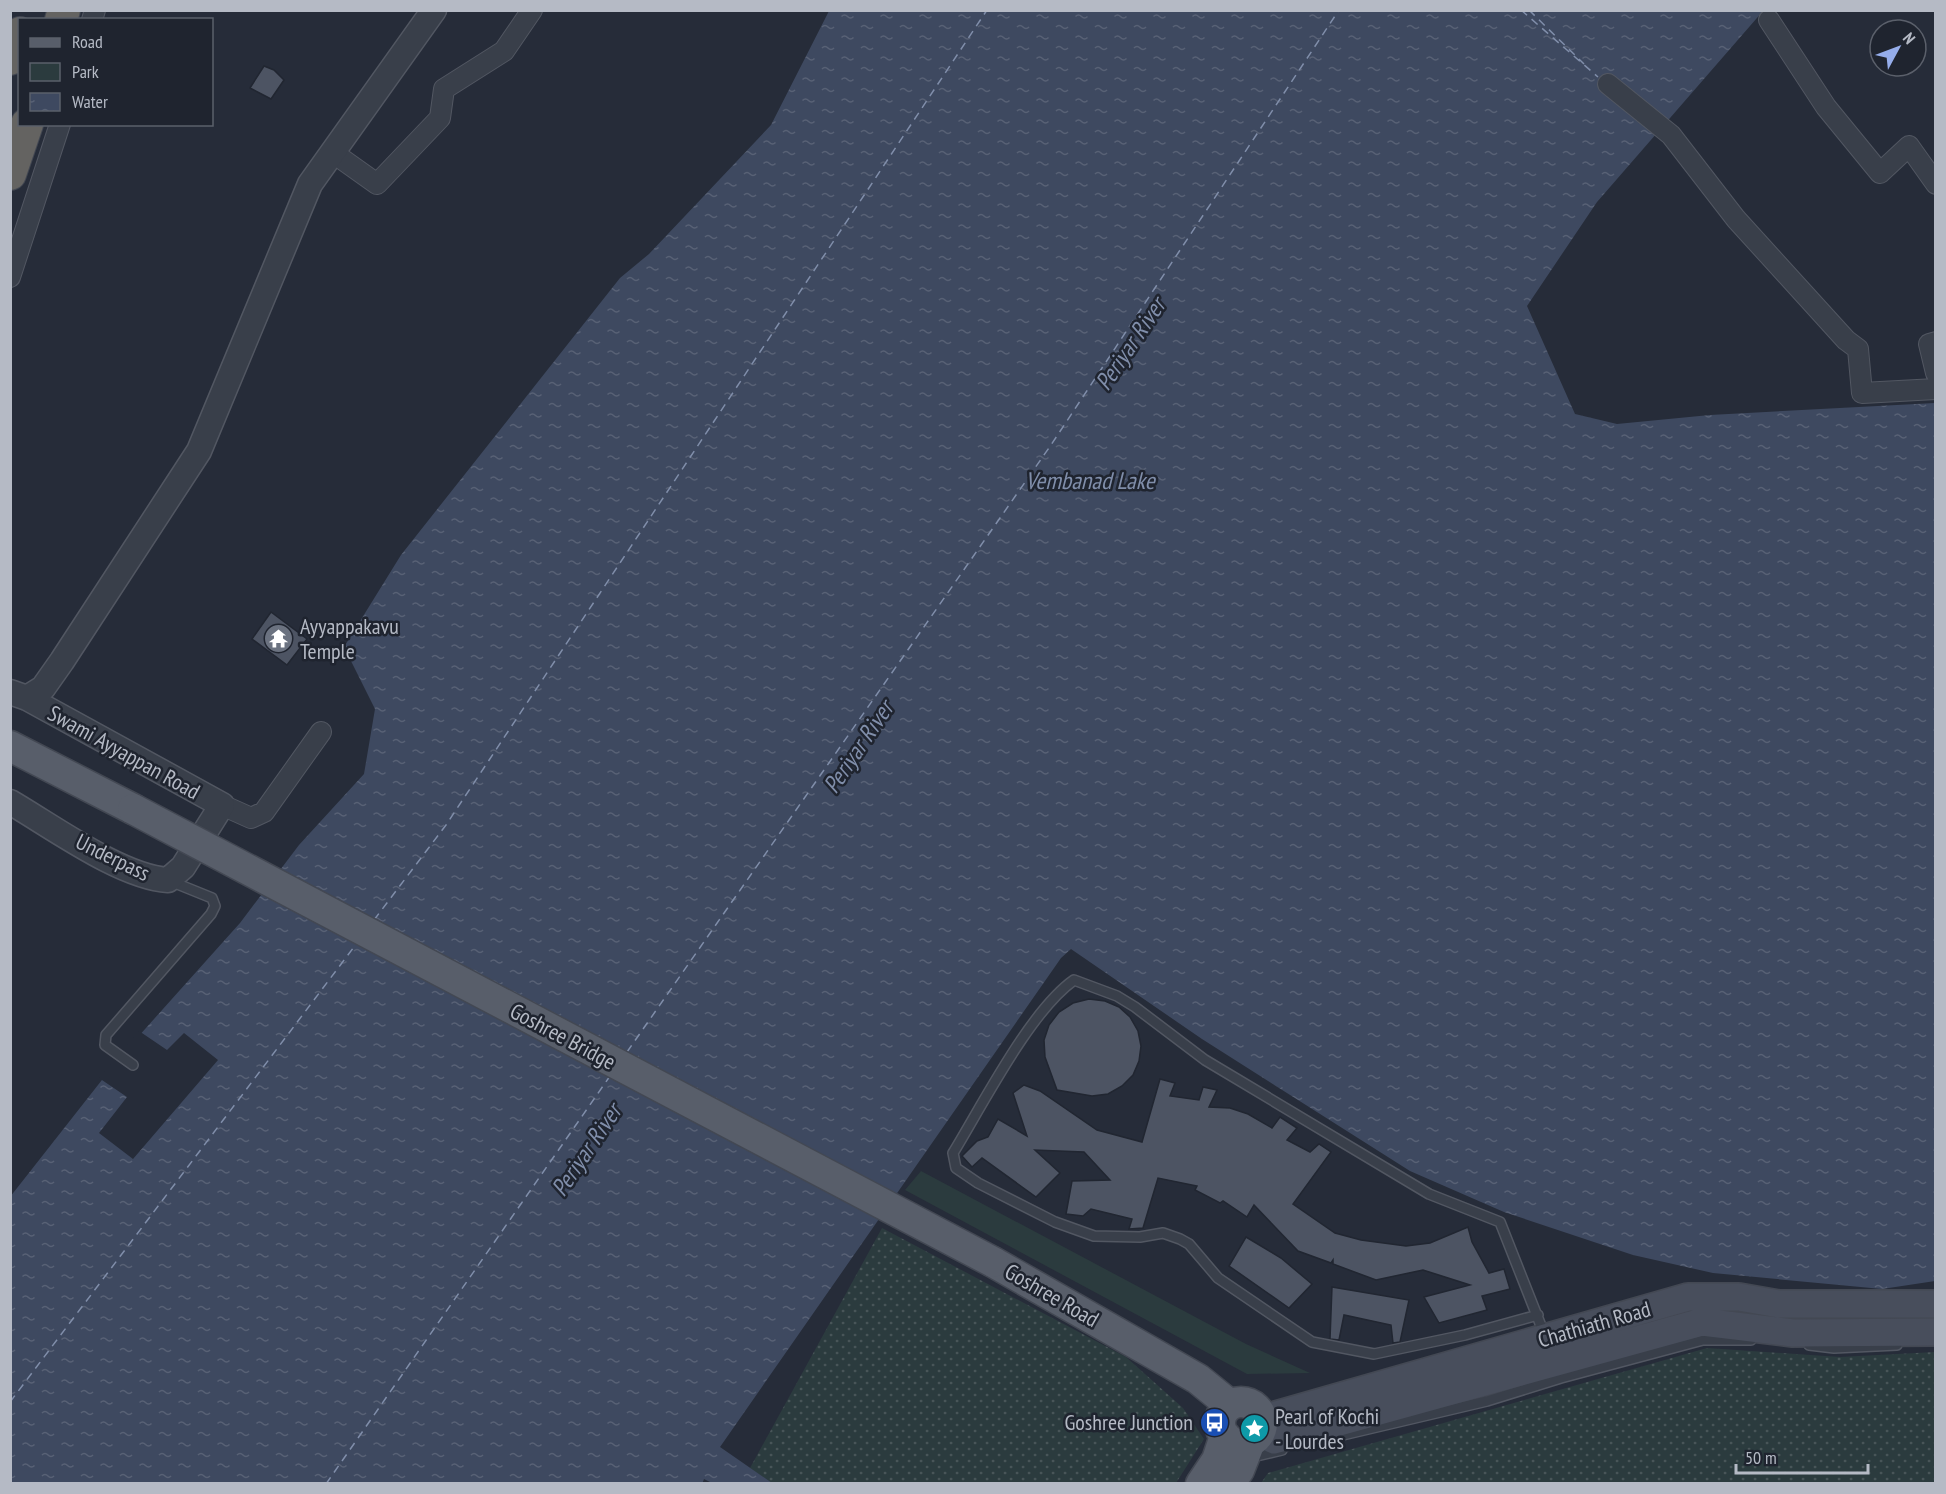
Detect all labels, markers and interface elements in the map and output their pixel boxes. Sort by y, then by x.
legend [18,18,213,126]
north arrow [1868,18,1928,78]
text: N [1899,28,1920,48]
text: Road [72,30,103,53]
text: Park [72,60,99,83]
text: Water [72,90,108,113]
water label: Periyar River [1088,289,1174,396]
water label: Vembanad Lake [1025,465,1157,496]
place label: Ayyappakavu Temple [300,612,399,665]
temple icon: Ayyappakavu Temple [263,623,295,655]
water label: Periyar River [816,692,902,799]
street label: Swami Ayyappan Road [43,699,205,805]
street label: Underpass [71,827,155,887]
street label: Goshree Bridge [505,997,621,1075]
water label: Periyar River [544,1095,630,1202]
street label: Goshree Road [1000,1257,1104,1333]
street label: Chathiath Road [1534,1295,1654,1353]
place label: Pearl of Kochi - Lourdes [1275,1402,1379,1455]
bus stop icon: Goshree Junction [1198,1406,1230,1438]
place label: Goshree Junction [1065,1408,1193,1436]
place icon: Pearl of Kochi - Lourdes [1238,1413,1270,1445]
scale bar [1736,1437,1868,1475]
text: 50 m [1745,1446,1777,1469]

